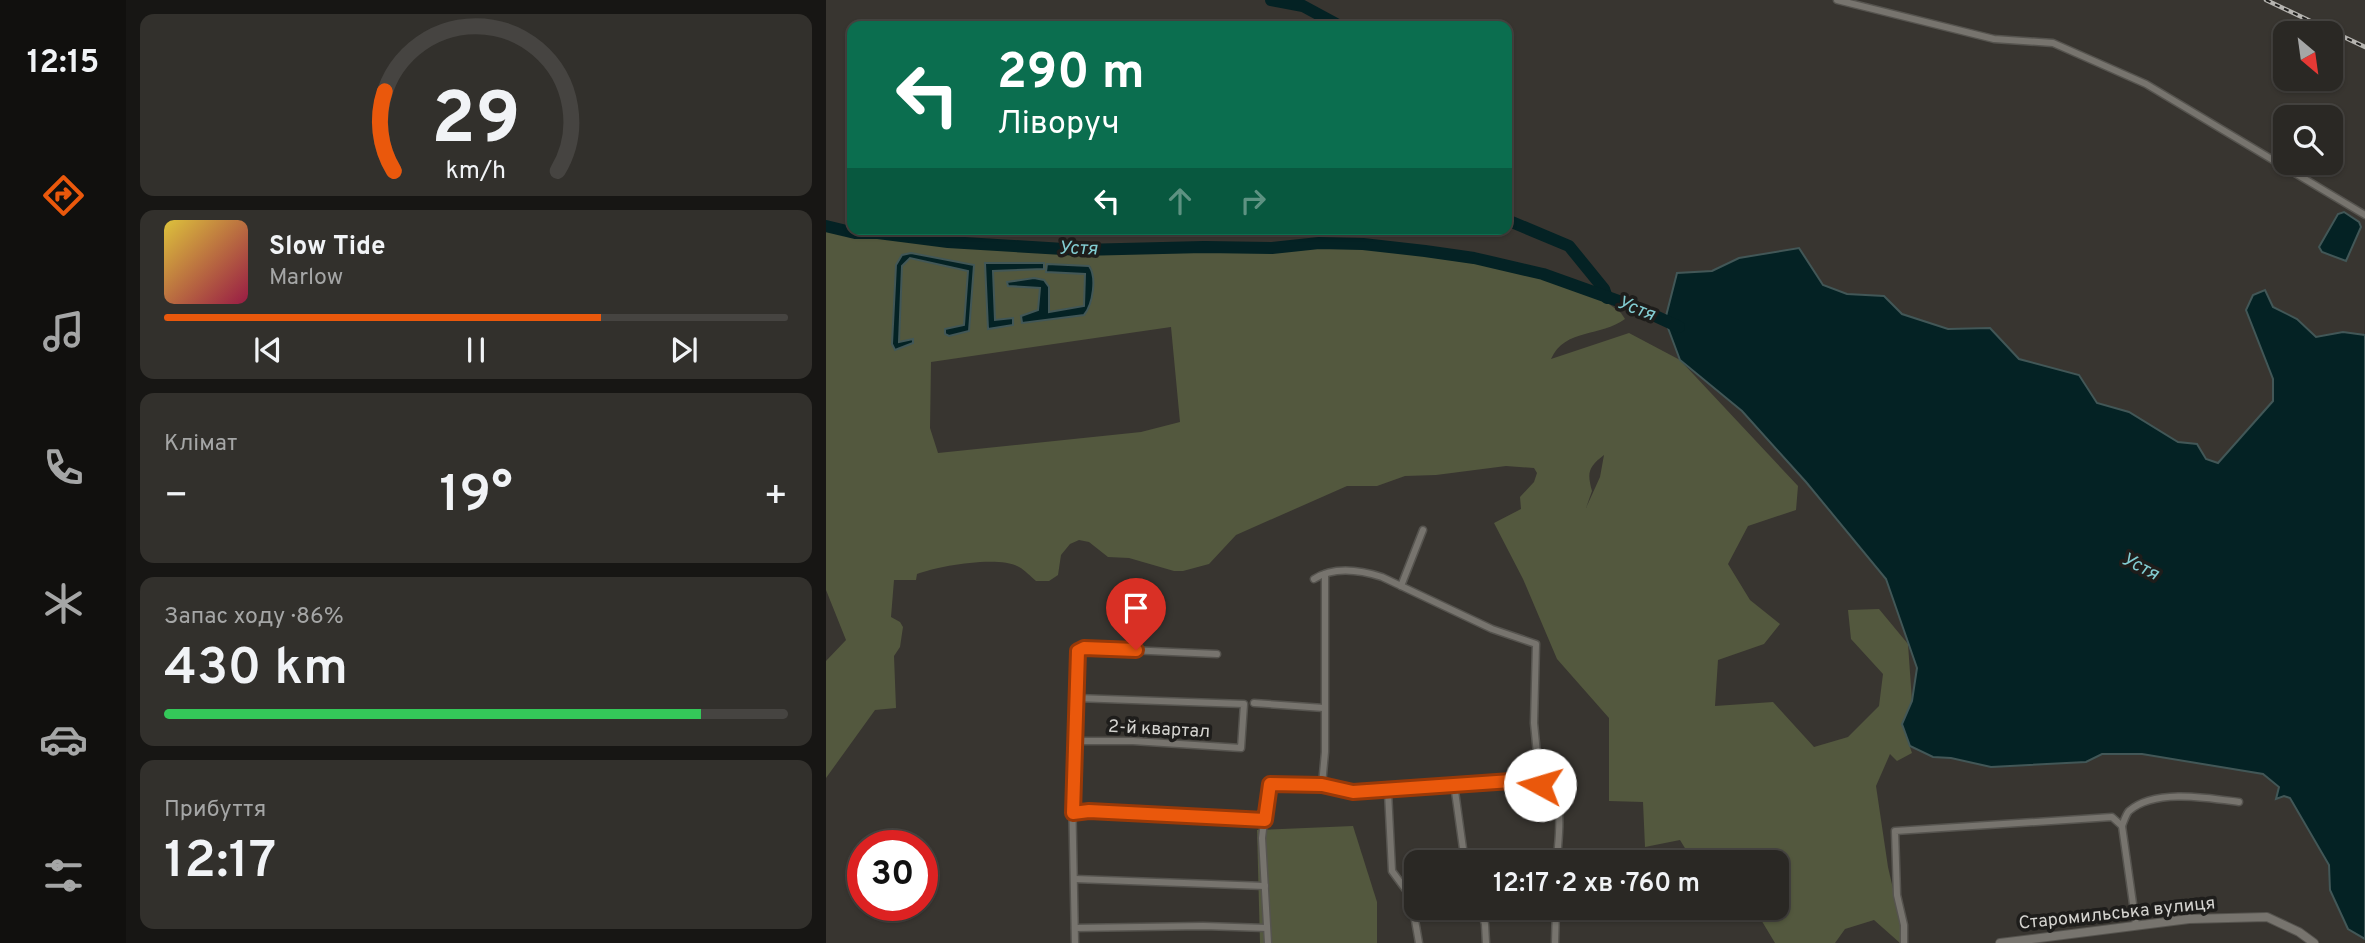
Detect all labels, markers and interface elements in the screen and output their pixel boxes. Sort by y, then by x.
north arrow [2273,21,2343,91]
map controls [2273,21,2343,175]
text: 12:15 [27,44,99,84]
text: 290 m [997,44,1145,106]
icon: left [882,49,973,140]
text: 29 [431,77,521,169]
text: Ліворуч [997,105,1120,145]
button: search [2273,105,2343,175]
text: km/h [446,156,506,188]
icon: directions [39,171,88,220]
icon: left [1088,182,1126,220]
icon: ahead [1161,182,1199,220]
icon: right [1234,182,1272,220]
text: Slow Tide [269,231,386,264]
water label: Устя [1058,237,1099,261]
text: Marlow [269,264,343,293]
water label: Устя [1614,291,1659,328]
icon: music [39,307,88,356]
icon: previous [249,331,287,369]
icon: pause [457,331,495,369]
icon: next [665,331,703,369]
text: Клімат [164,430,237,459]
icon: phone [39,443,88,492]
text: 19° [439,464,513,530]
text: − [164,473,189,522]
text: + [763,473,788,522]
water label: Устя [2117,548,2164,587]
pin [1106,578,1166,650]
icon: climate [39,579,88,628]
icon: arrive [1117,589,1155,627]
text: Запас ходу · 86% [164,603,344,632]
text: 430 km [164,637,348,703]
icon: car [39,715,88,764]
street label: 2-й квартал [1107,716,1211,744]
position arrow [1503,748,1577,822]
text: Прибуття [164,796,266,825]
text: 12:17 [164,830,276,896]
speed limit sign: 30 [847,830,938,921]
icon: filters [39,851,88,900]
text: 12:17 · 2 хв · 760 m [1493,868,1700,901]
street label: Старомильська вулиця [2017,892,2217,936]

